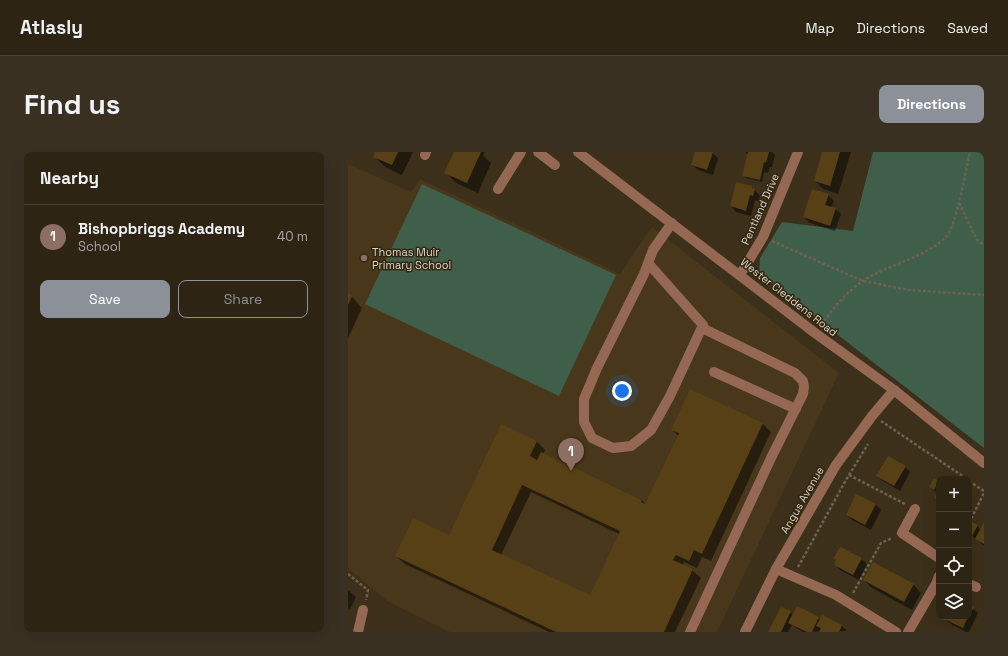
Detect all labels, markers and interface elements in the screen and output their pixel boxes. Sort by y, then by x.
text: Atlasly [20,15,83,40]
text: Map [805,19,835,37]
text: Directions [857,19,925,37]
text: Saved [947,19,988,37]
button: Directions [879,85,984,123]
text: Find us [24,86,121,122]
text: Nearby [40,167,99,189]
street label: Pentland Drive [738,171,782,247]
text: Bishopbriggs Academy [78,219,245,238]
text: 1 [50,228,56,245]
text: 40 m [277,228,308,245]
text: School [78,238,121,255]
place label: Thomas Muir Primary School [372,245,451,272]
marker: Thomas Muir Primary School [359,253,369,263]
street label: Wester Cleddens Road [738,255,840,339]
button: Save [40,280,170,318]
button: Share [178,280,308,318]
your location [612,381,632,401]
pin: 1 [558,438,584,471]
street label: Angus Avenue [777,464,827,536]
map controls [936,476,972,620]
button: + [936,476,972,512]
button: − [936,512,972,548]
button: locate [936,548,972,584]
button: layers [936,584,972,620]

